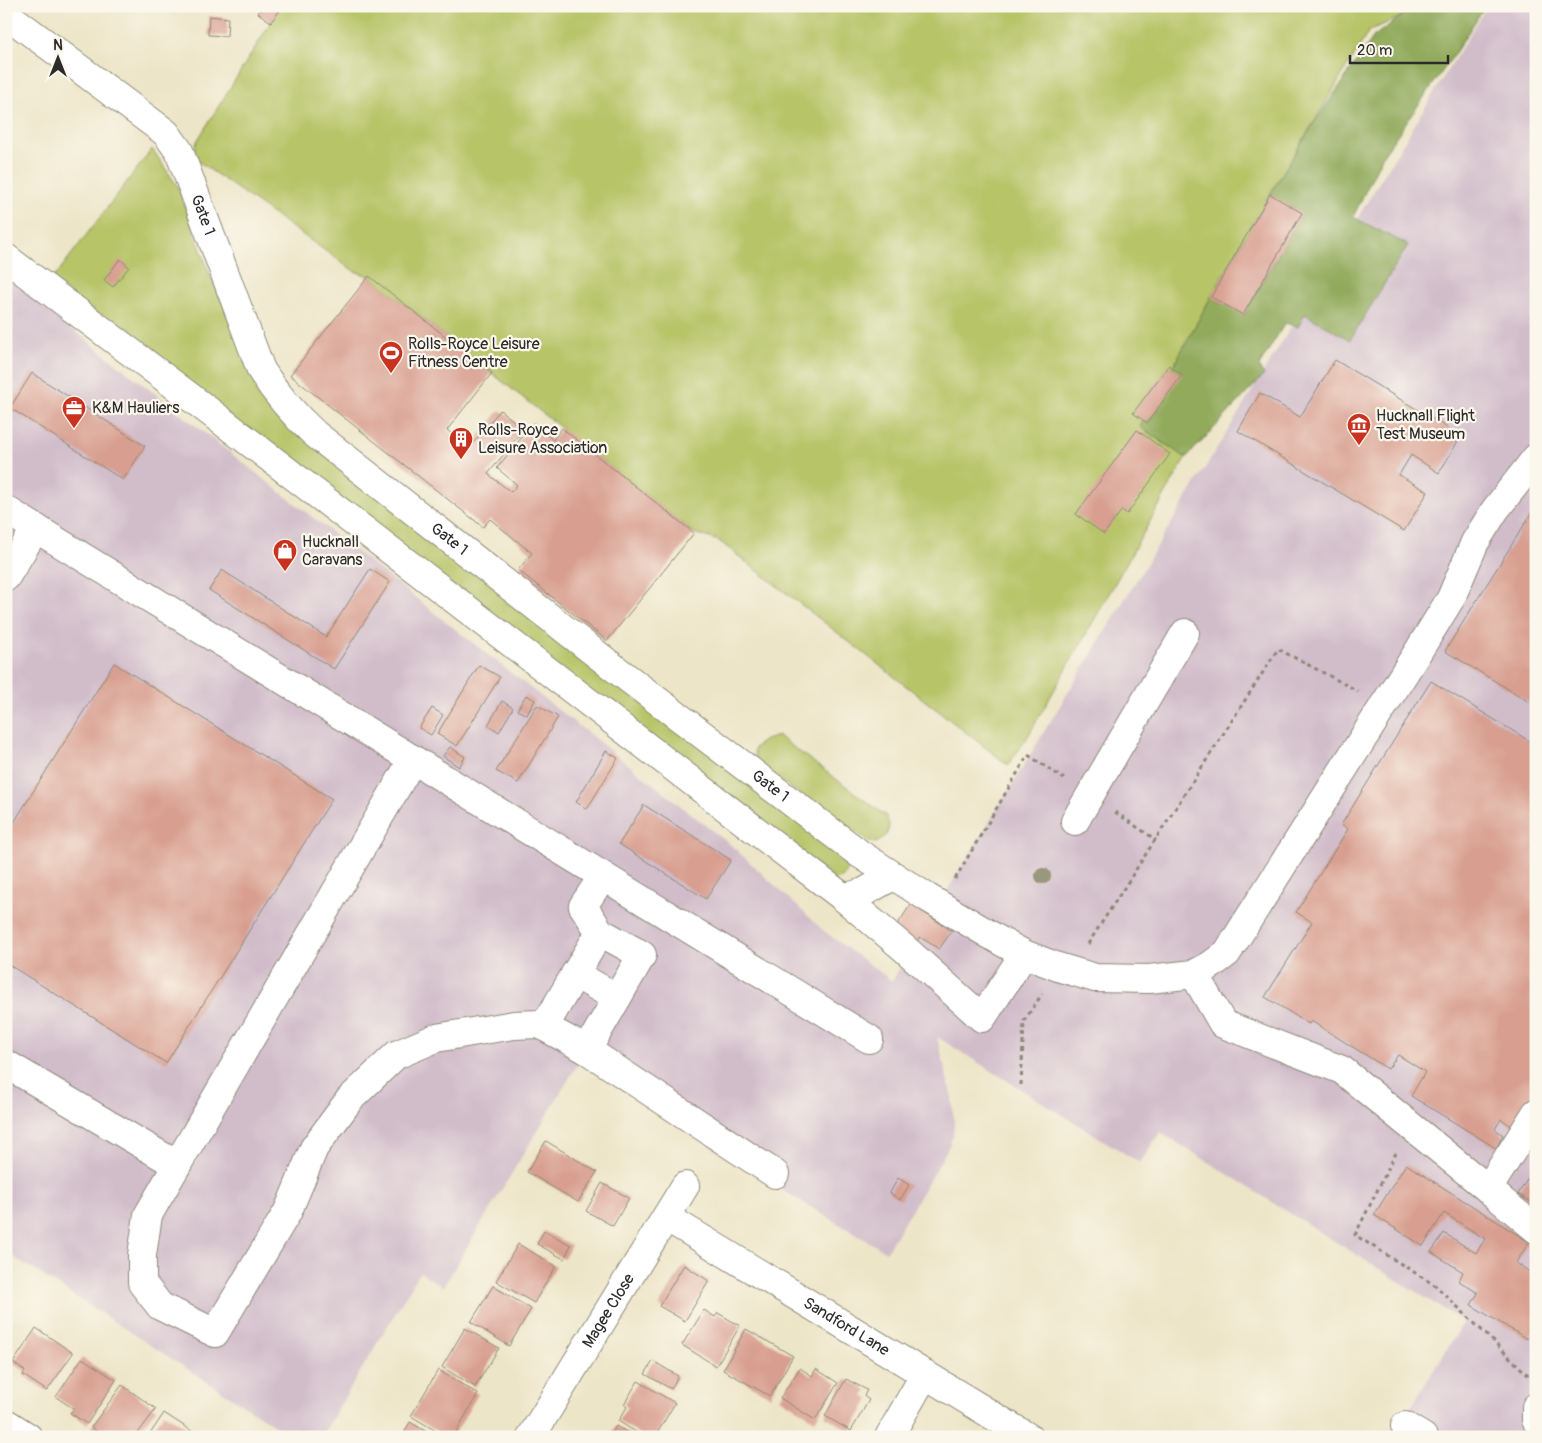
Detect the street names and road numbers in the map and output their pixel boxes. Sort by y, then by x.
street label: Gate 1 [186,192,220,238]
street label: Gate 1 [427,518,472,560]
street label: Gate 1 [748,766,793,807]
street label: Magee Close [578,1270,639,1352]
street label: Sandford Lane [800,1293,893,1360]

